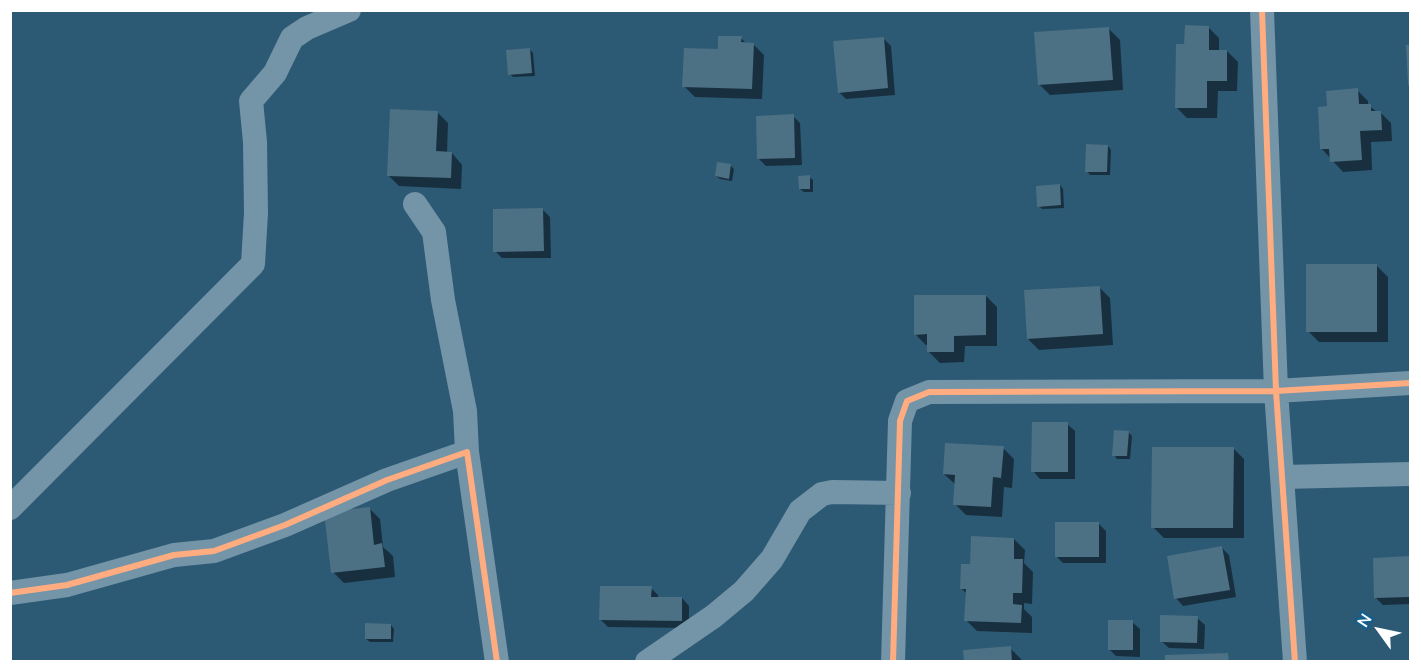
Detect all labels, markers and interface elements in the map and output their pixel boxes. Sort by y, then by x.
north arrow [1349,600,1409,660]
text: N [1352,610,1376,631]

